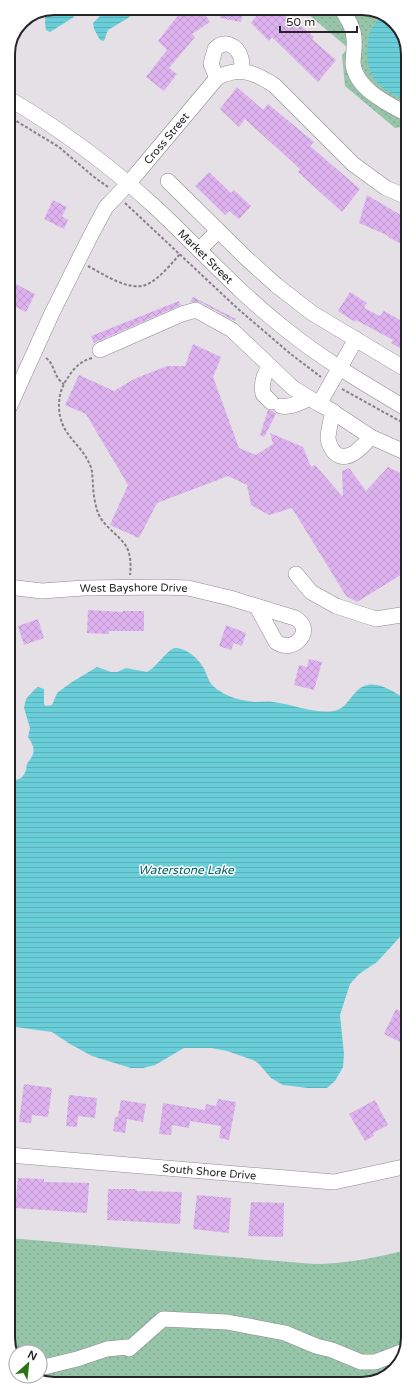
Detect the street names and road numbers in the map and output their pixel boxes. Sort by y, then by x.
street label: Cross Street [141,110,192,167]
street label: Market Street [175,227,235,287]
street label: West Bayshore Drive [80,581,188,595]
street label: South Shore Drive [162,1162,257,1183]

